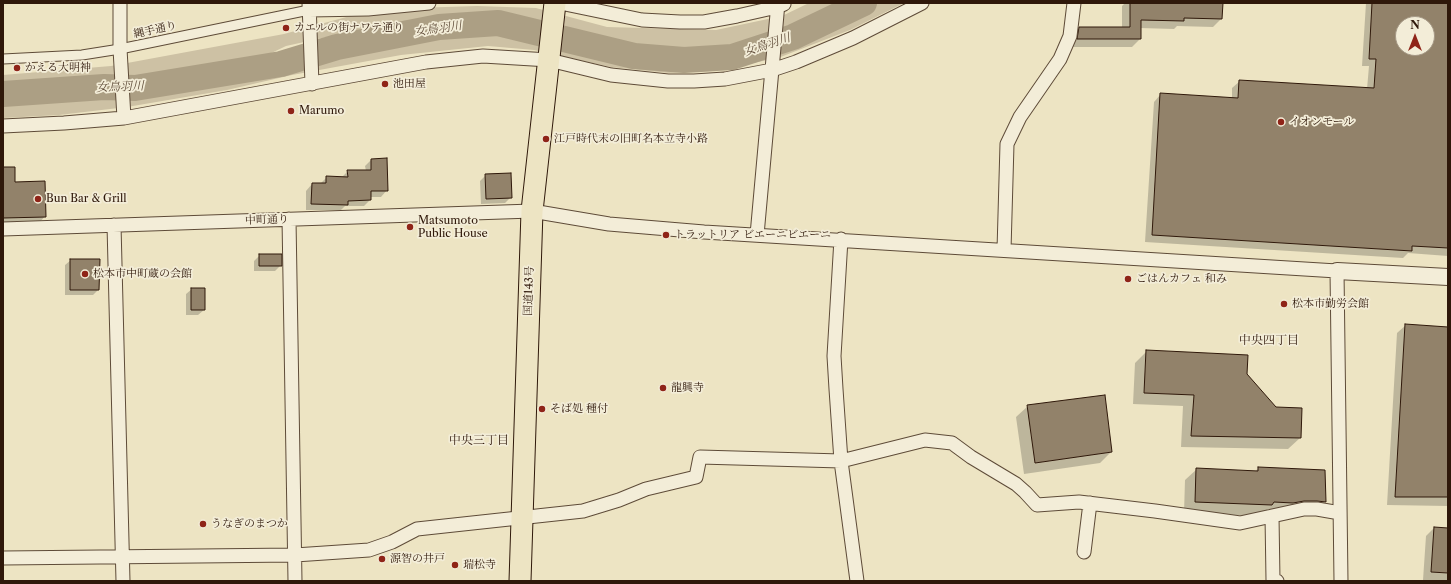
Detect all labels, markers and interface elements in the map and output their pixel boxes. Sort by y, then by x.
north arrow [1395,16,1435,56]
text: N [1410,18,1420,32]
street label: 縄手通り [132,19,178,41]
water label: 女鳥羽川 [413,19,463,39]
place label: カエルの街ナワテ通り [294,21,404,35]
marker: カエルの街ナワテ通り [281,23,291,33]
water label: 女鳥羽川 [742,31,792,59]
place label: かえる大明神 [25,61,91,75]
marker: かえる大明神 [12,63,22,73]
place label: 池田屋 [393,77,426,91]
water label: 女鳥羽川 [96,79,144,95]
marker: 池田屋 [380,79,390,89]
place label: Marumo [299,104,344,118]
marker: Marumo [286,106,296,116]
place label: イオンモール [1289,115,1355,129]
marker: イオンモール [1276,117,1286,127]
place label: 江戸時代末の旧町名本立寺小路 [554,132,708,146]
marker: 江戸時代末の旧町名本立寺小路 [541,134,551,144]
place label: Bun Bar & Grill [46,192,126,206]
marker: Bun Bar & Grill [33,194,43,204]
street label: 中町通り [245,213,289,227]
place label: Matsumoto Public House [418,214,488,240]
marker: Matsumoto Public House [405,222,415,232]
place label: トラットリア ビエーニビエーニ [674,228,831,242]
marker: トラットリア ビエーニビエーニ [661,230,671,240]
street label: 国道143号 [522,266,536,316]
place label: 松本市中町蔵の会館 [93,267,192,281]
marker: 松本市中町蔵の会館 [80,269,90,279]
place label: ごはんカフェ 和み [1136,272,1227,286]
marker: ごはんカフェ 和み [1123,274,1133,284]
place label: 松本市勤労会館 [1292,297,1369,311]
marker: 松本市勤労会館 [1279,299,1289,309]
district label: 中央四丁目 [1239,334,1299,348]
place label: 龍興寺 [671,381,704,395]
marker: 龍興寺 [658,383,668,393]
place label: そば処 種付 [550,402,608,416]
marker: そば処 種付 [537,404,547,414]
district label: 中央三丁目 [449,434,509,448]
place label: うなぎのまつか [211,517,288,531]
marker: うなぎのまつか [198,519,208,529]
place label: 源智の井戸 [390,552,445,566]
marker: 源智の井戸 [377,554,387,564]
place label: 瑞松寺 [463,558,496,572]
marker: 瑞松寺 [450,560,460,570]

